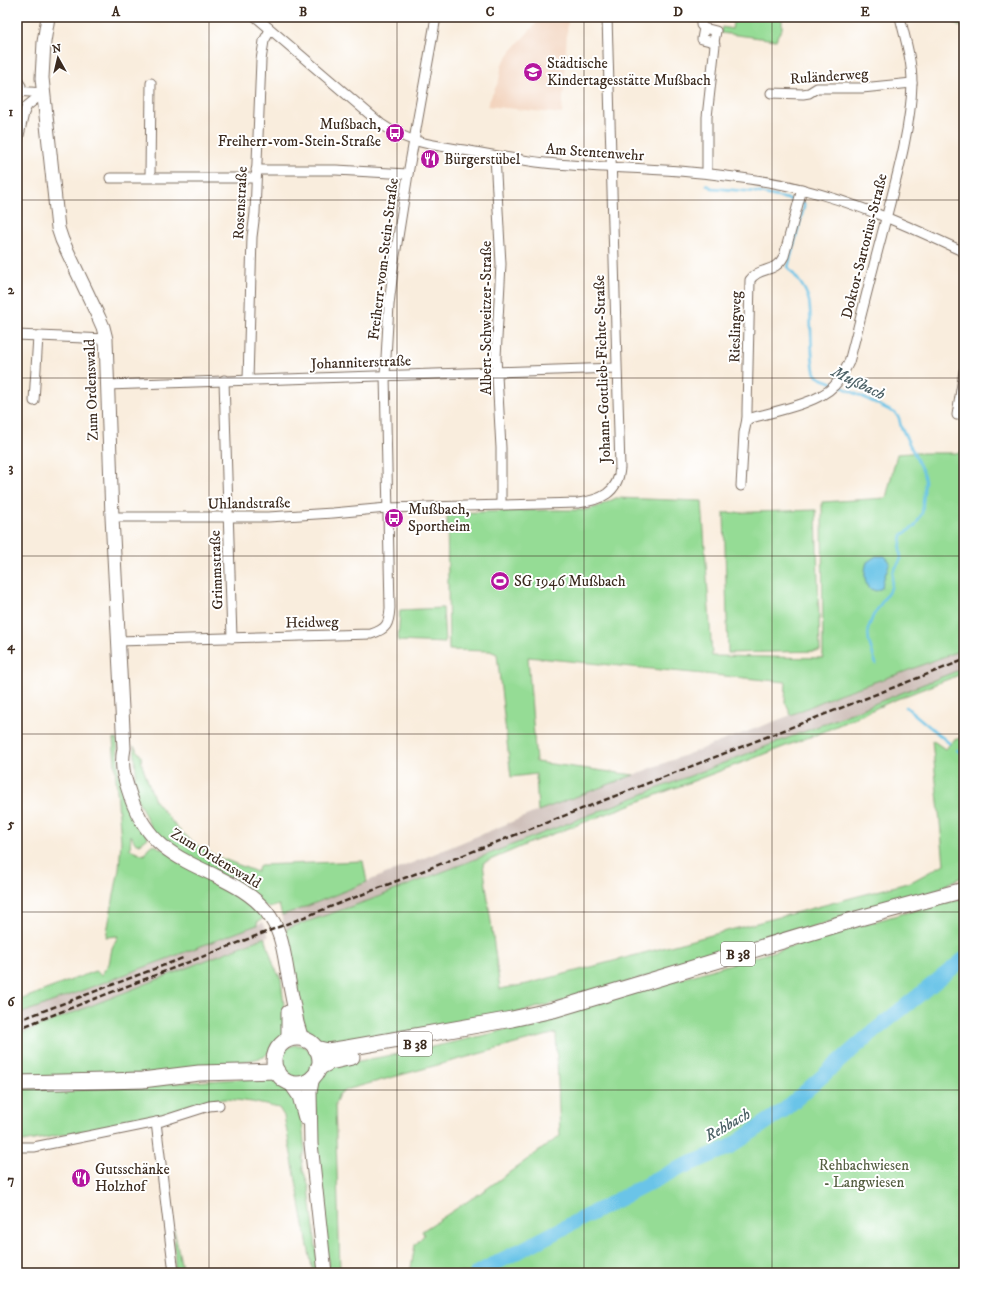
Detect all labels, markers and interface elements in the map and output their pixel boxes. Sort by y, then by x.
text: A [111,4,121,20]
text: B [299,4,307,20]
text: C [486,4,495,20]
text: D [673,4,683,20]
text: E [860,4,870,20]
north arrow [38,38,78,78]
text: N [51,42,62,57]
place label: Städtische Kindertagesstätte Mußbach [547,54,711,90]
school or university icon: Städtische Kindertagesstätte Mußbach [522,61,544,83]
street label: Ruländerweg [789,64,869,89]
text: 1 [9,104,14,120]
place label: Mußbach, Freiherr-vom-Stein-Straße [218,115,381,151]
bus stop icon: Mußbach, Freiherr-vom-Stein-Straße [384,122,406,144]
street label: Am Stentenwehr [545,140,645,165]
restaurant icon: Bürgerstübel [419,148,441,170]
place label: Bürgerstübel [444,150,521,169]
street label: Rosenstraße [229,166,252,240]
street label: Doktor-Sartorius-Straße [837,172,892,321]
street label: Freiherr-vom-Stein-Straße [364,177,403,341]
street label: Albert-Schweitzer-Straße [477,241,496,395]
street label: Johann-Gottlieb-Fichte-Straße [590,275,615,465]
text: 2 [8,282,15,298]
street label: Rieslingweg [725,290,746,363]
street label: Zum Ordenswald [80,338,103,441]
street label: Johanniterstraße [309,351,411,374]
water label: Mußbach [828,361,889,404]
text: 3 [9,460,14,476]
street label: Uhlandstraße [208,493,291,514]
place label: Mußbach, Sportheim [408,500,470,536]
bus stop icon: Mußbach, Sportheim [383,507,405,529]
street label: Grimmstraße [206,530,227,610]
sports icon: SG 1946 Mußbach [489,570,511,592]
place label: SG 1946 Mußbach [514,572,626,591]
street label: Heidweg [285,613,339,632]
text: 4 [6,638,15,655]
text: 5 [7,816,15,832]
street label: Zum Ordenswald [167,824,265,893]
road number: B 38 [721,942,755,966]
text: 6 [8,994,16,1010]
road number: B 38 [398,1032,432,1056]
water label: Rehbach [700,1104,754,1146]
park label: Rehbachwiesen - Langwiesen [819,1156,909,1192]
place label: Gutsschänke Holzhof [95,1160,170,1196]
restaurant icon: Gutsschänke Holzhof [70,1167,92,1189]
text: 7 [8,1172,15,1188]

